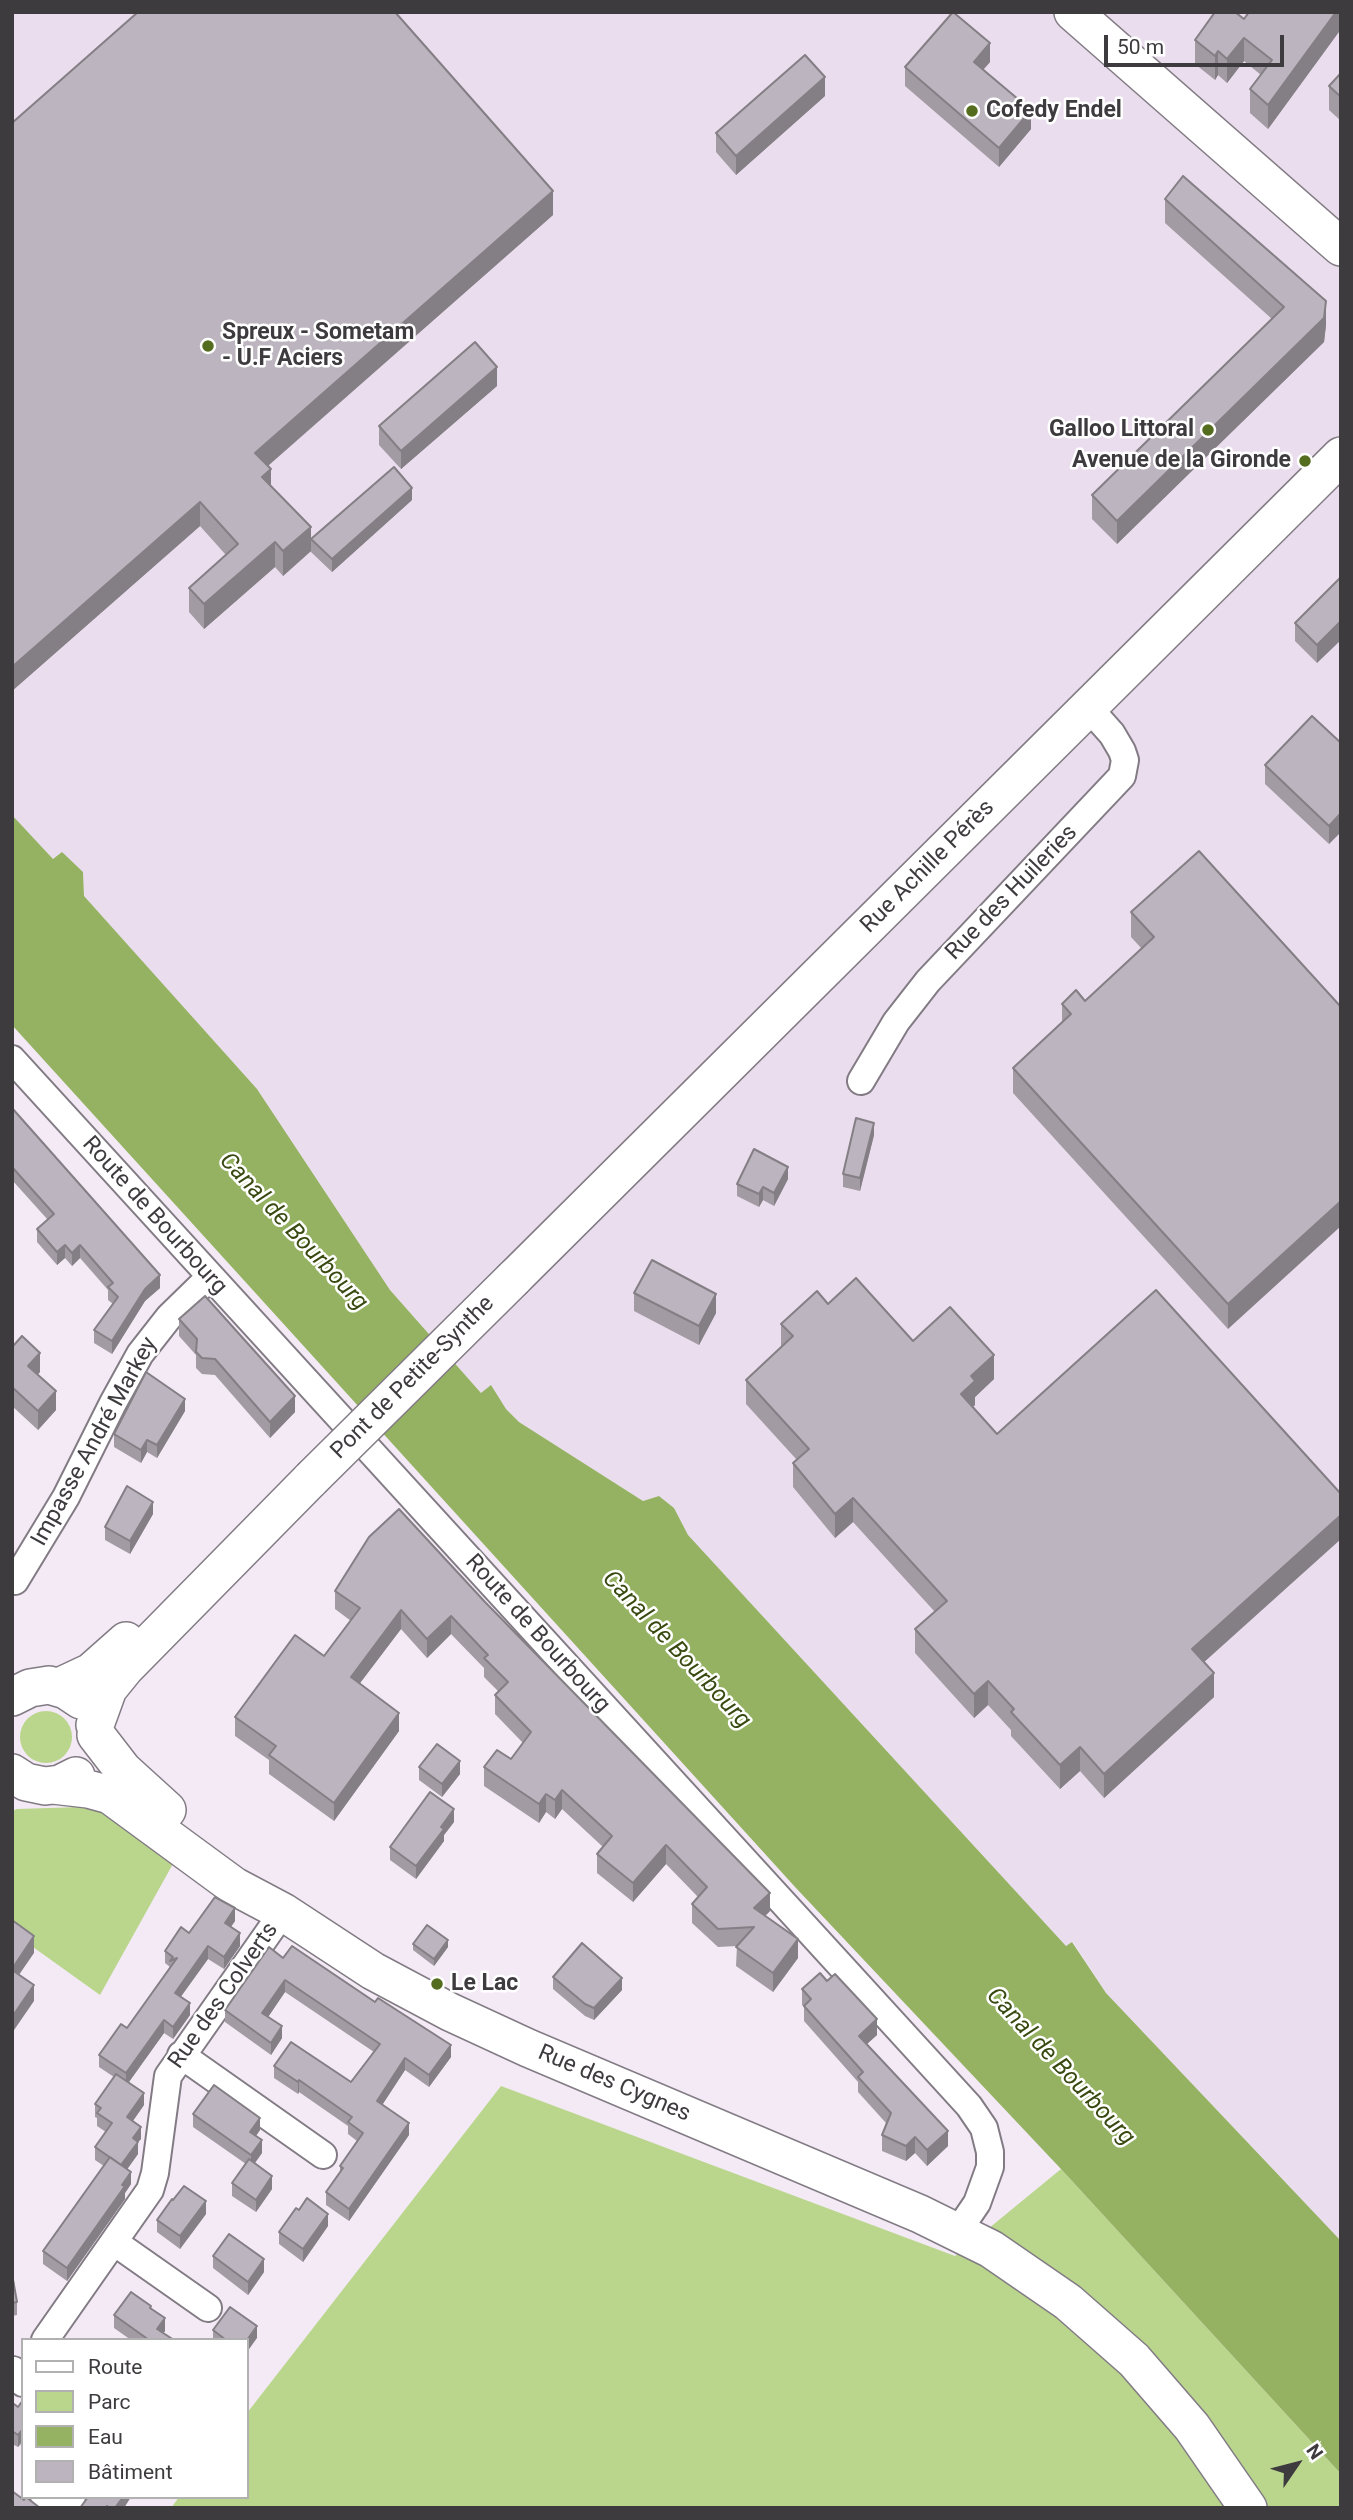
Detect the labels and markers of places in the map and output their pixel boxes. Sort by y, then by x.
place label: Cofedy Endel [986,97,1122,125]
marker: Cofedy Endel [964,103,980,119]
place label: Spreux - Sometam - U.F Aciers [222,319,414,373]
marker: Spreux - Sometam - U.F Aciers [200,338,216,354]
place label: Galloo Littoral [1049,416,1194,444]
marker: Galloo Littoral [1200,422,1216,438]
place label: Avenue de la Gironde [1072,447,1291,475]
marker: Avenue de la Gironde [1297,453,1313,469]
place label: Le Lac [451,1970,518,1998]
marker: Le Lac [429,1976,445,1992]

